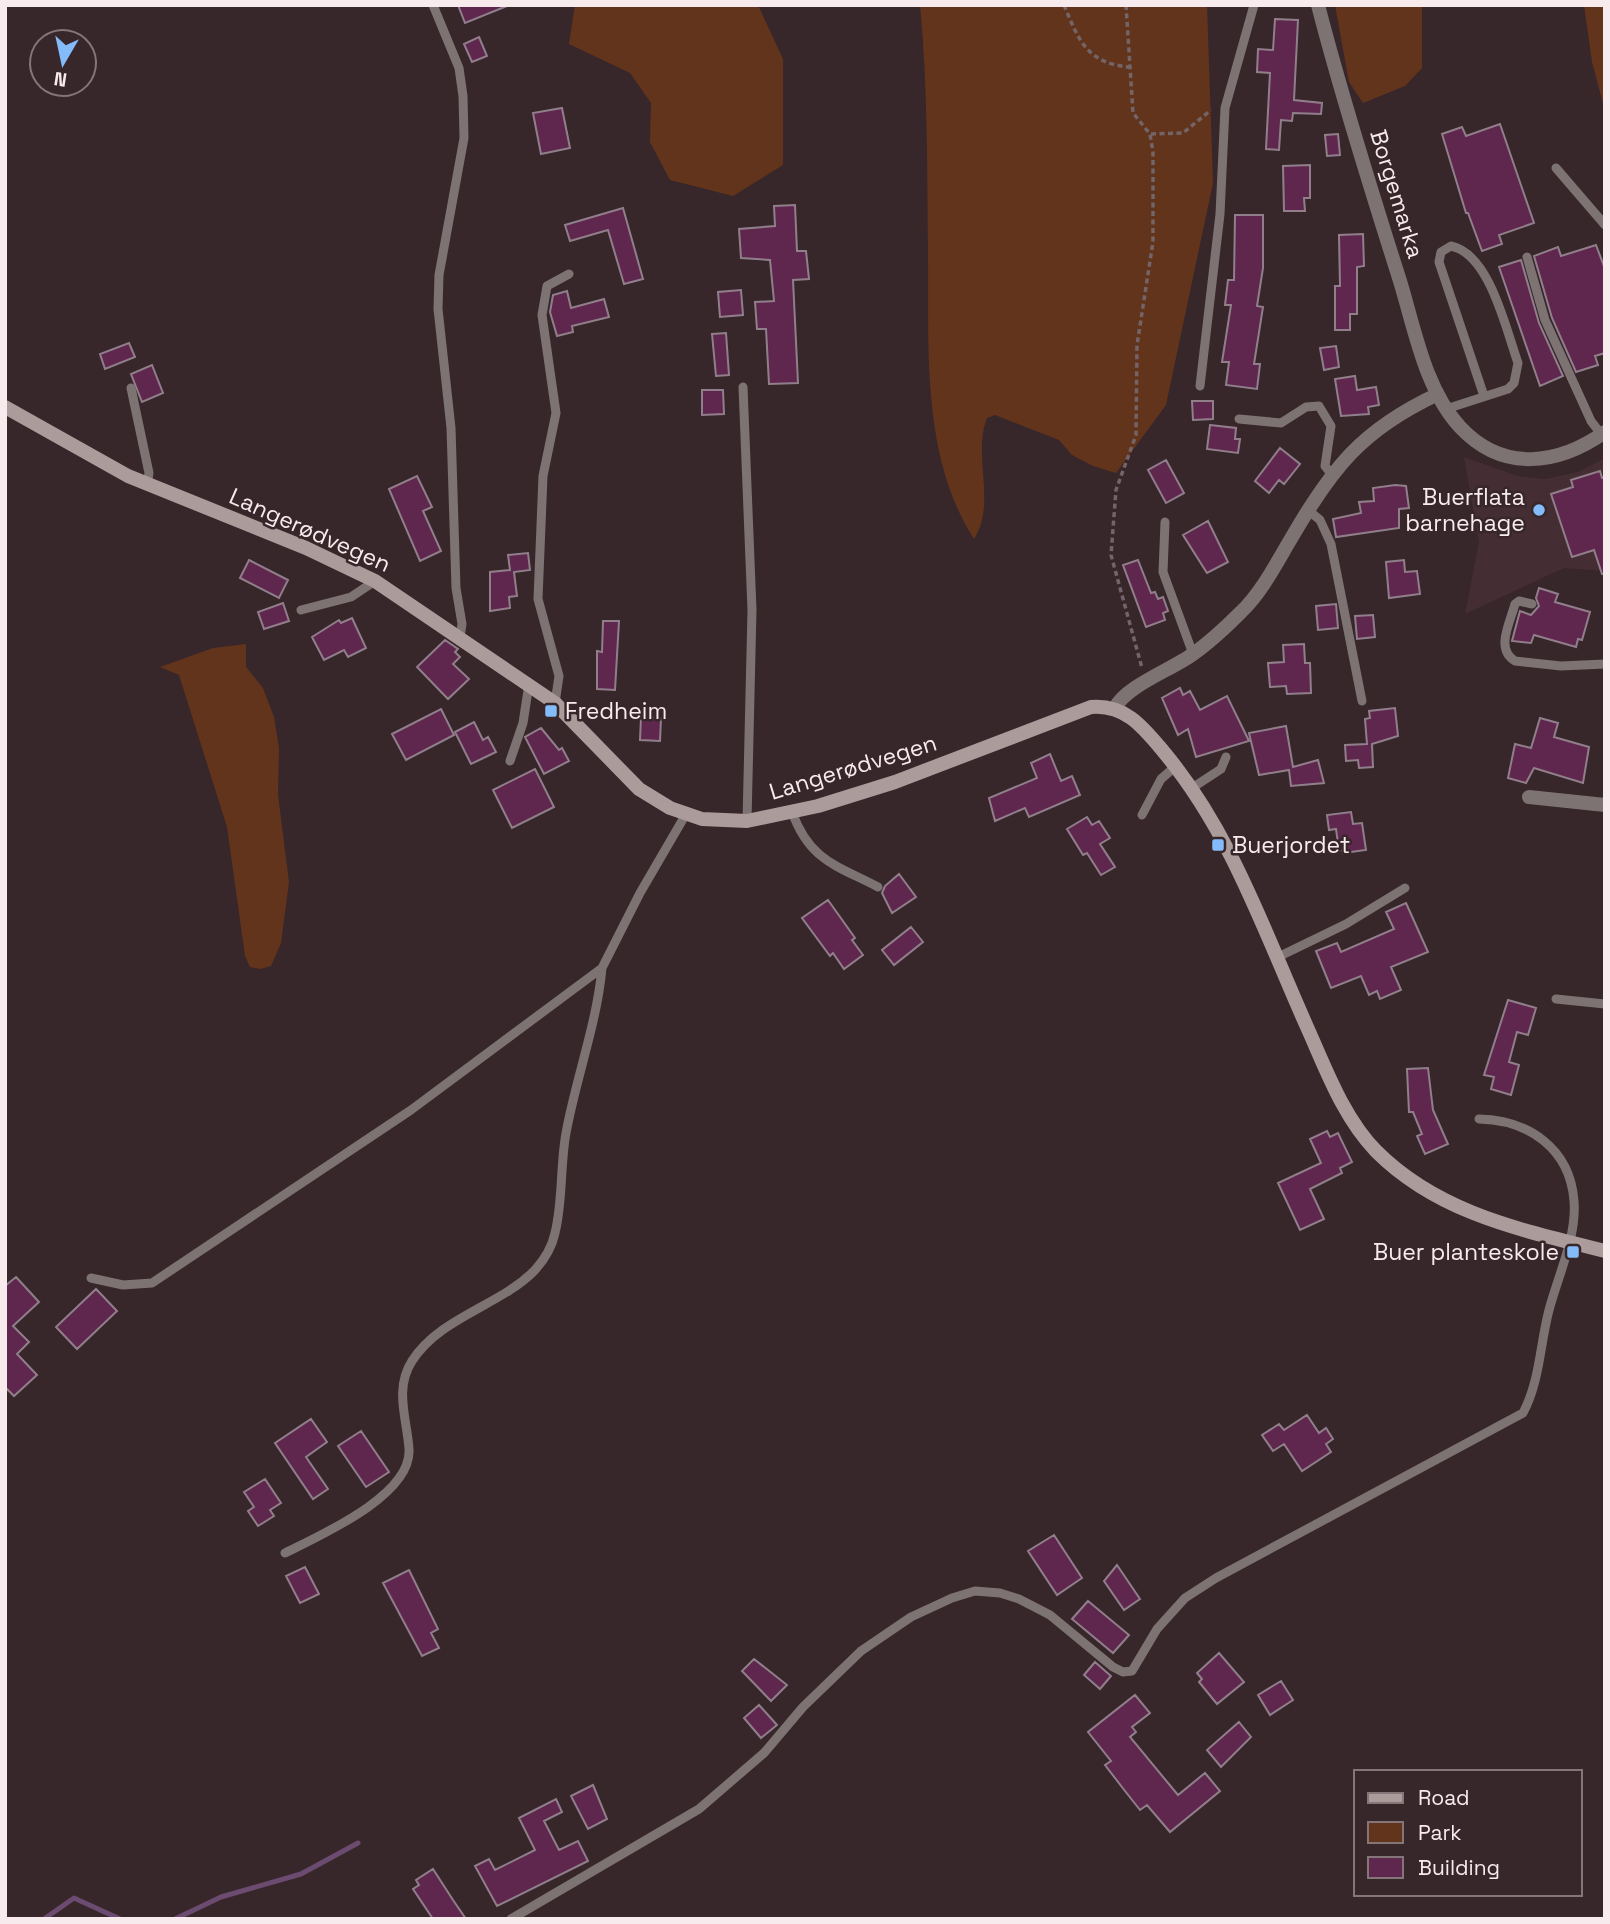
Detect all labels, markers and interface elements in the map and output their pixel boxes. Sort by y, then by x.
north arrow [28,28,98,98]
text: N [52,66,69,93]
street label: Borgemarka [1363,126,1431,262]
street label: Langerødvegen [225,481,395,579]
place label: Buerflata barnehage [1405,482,1525,538]
marker: Buerflata barnehage [1531,502,1547,518]
place label: Fredheim [565,696,667,726]
marker: Fredheim [543,703,559,719]
street label: Langerødvegen [766,727,940,807]
place label: Buerjordet [1232,830,1350,860]
marker: Buerjordet [1210,837,1226,853]
place label: Buer planteskole [1373,1237,1559,1267]
marker: Buer planteskole [1565,1244,1581,1260]
legend [1354,1770,1582,1896]
text: Road [1418,1784,1470,1811]
text: Park [1418,1819,1462,1846]
text: Building [1418,1854,1500,1881]

